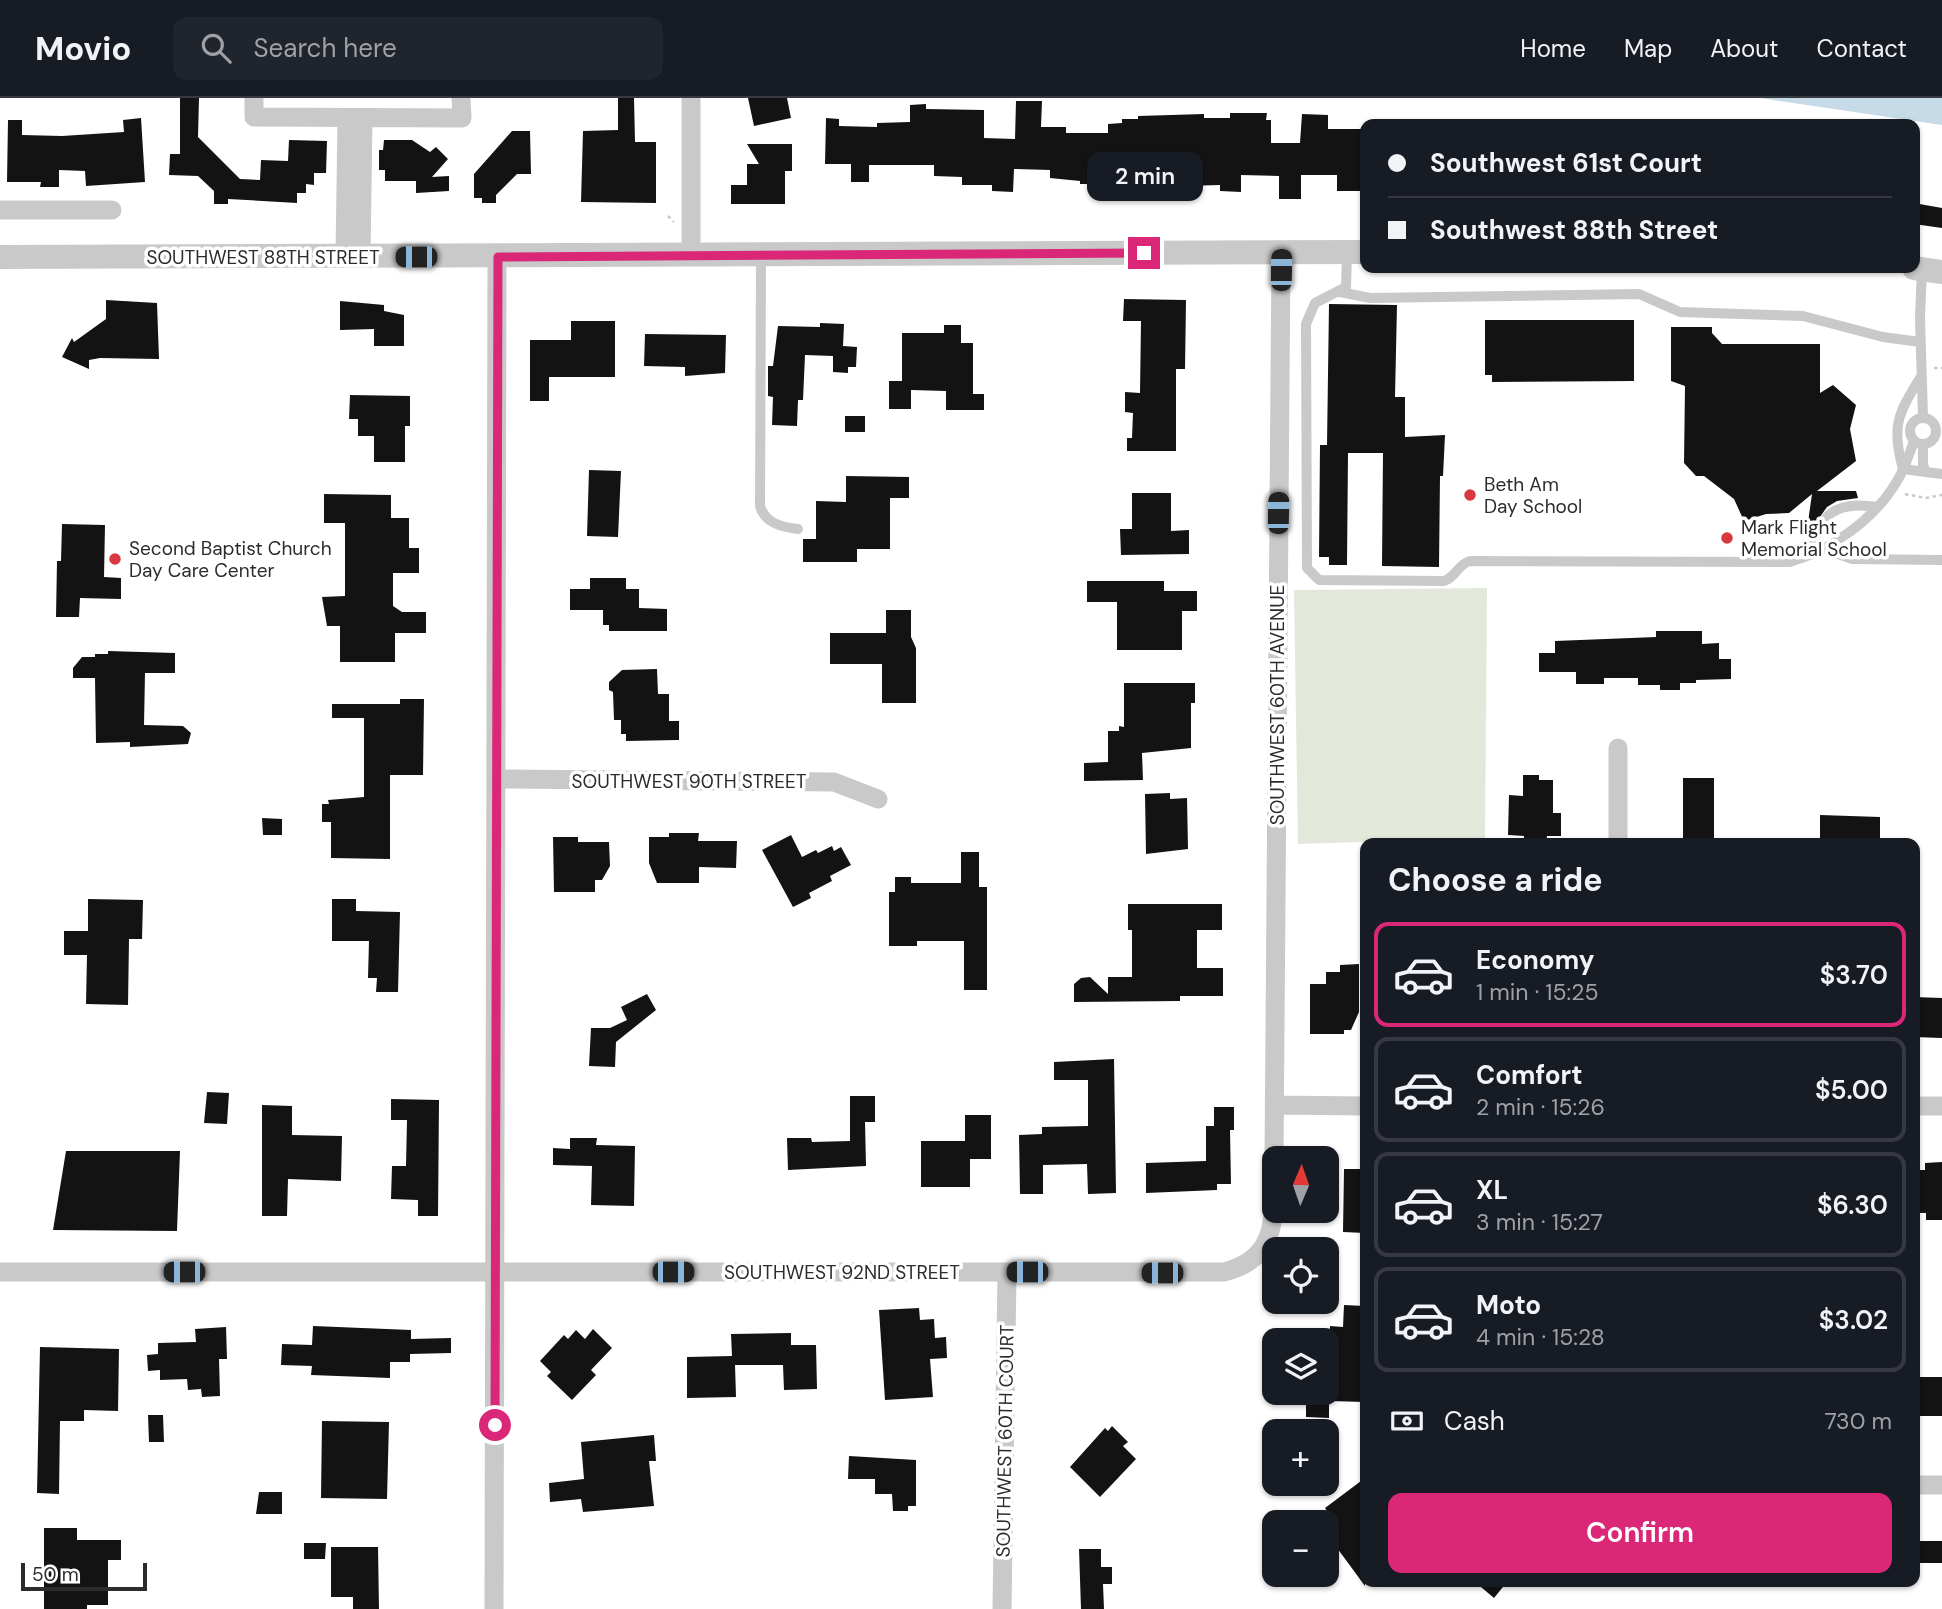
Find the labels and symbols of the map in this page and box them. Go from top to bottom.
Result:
callout: 2 min [1086,152,1202,200]
route end [1128,237,1160,269]
street label: SOUTHWEST 88TH STREET [146,245,380,270]
car [396,247,438,268]
car [1271,249,1292,291]
place label: Beth Am Day School [1484,472,1582,519]
marker: Beth Am Day School [1462,487,1478,503]
car [1268,492,1289,534]
place label: Mark Flight Memorial School [1741,515,1887,562]
marker: Mark Flight Memorial School [1719,530,1735,546]
place label: Second Baptist Church Day Care Center [129,536,332,583]
marker: Second Baptist Church Day Care Center [107,551,123,567]
street label: SOUTHWEST 60TH AVENUE [1265,585,1290,825]
street label: SOUTHWEST 90TH STREET [572,769,807,794]
north arrow [1262,1146,1339,1223]
street label: SOUTHWEST 92ND STREET [724,1260,960,1285]
car [164,1262,206,1283]
car [653,1262,695,1283]
car [1007,1262,1049,1283]
car [1142,1263,1184,1284]
street label: SOUTHWEST 60TH COURT [990,1324,1020,1558]
route start [479,1409,511,1441]
scale bar [21,1560,147,1592]

